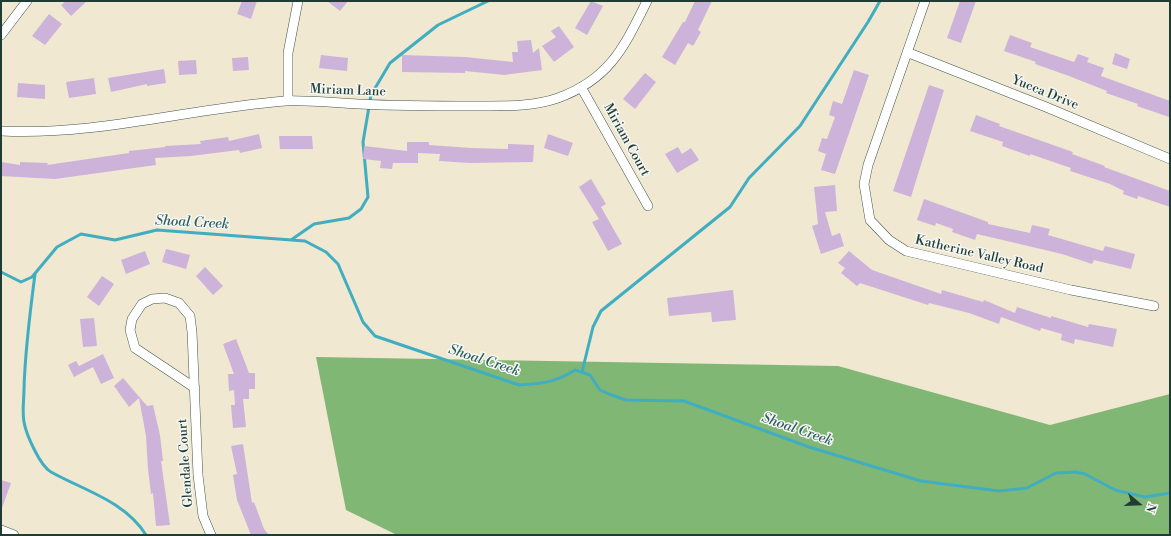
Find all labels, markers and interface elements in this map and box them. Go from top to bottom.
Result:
street label: Yucca Drive [1009,73,1081,113]
street label: Miriam Lane [310,82,386,100]
street label: Miriam Court [600,101,652,179]
water label: Shoal Creek [155,213,229,233]
street label: Katherine Valley Road [913,233,1045,277]
water label: Shoal Creek [446,342,522,380]
water label: Shoal Creek [759,410,835,450]
street label: Glendale Court [175,418,197,508]
north arrow [1119,484,1159,524]
text: N [1142,502,1158,514]

